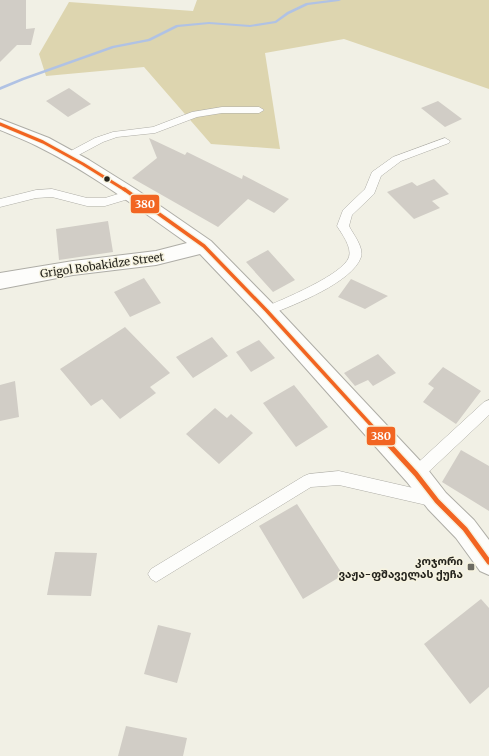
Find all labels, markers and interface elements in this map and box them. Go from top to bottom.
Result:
unlabelled marker [102,174,112,184]
line badge: 380 [130,194,160,214]
text: 380 [135,197,155,211]
street label: Grigol Robakidze Street [39,249,165,281]
line badge: 380 [366,426,396,446]
text: 380 [371,429,391,443]
place label: კოჯორი ვაჟა-ფშაველას ქუჩა [338,554,463,581]
marker: კოჯორი ვაჟა-ფშაველას ქუჩა [466,562,476,572]

